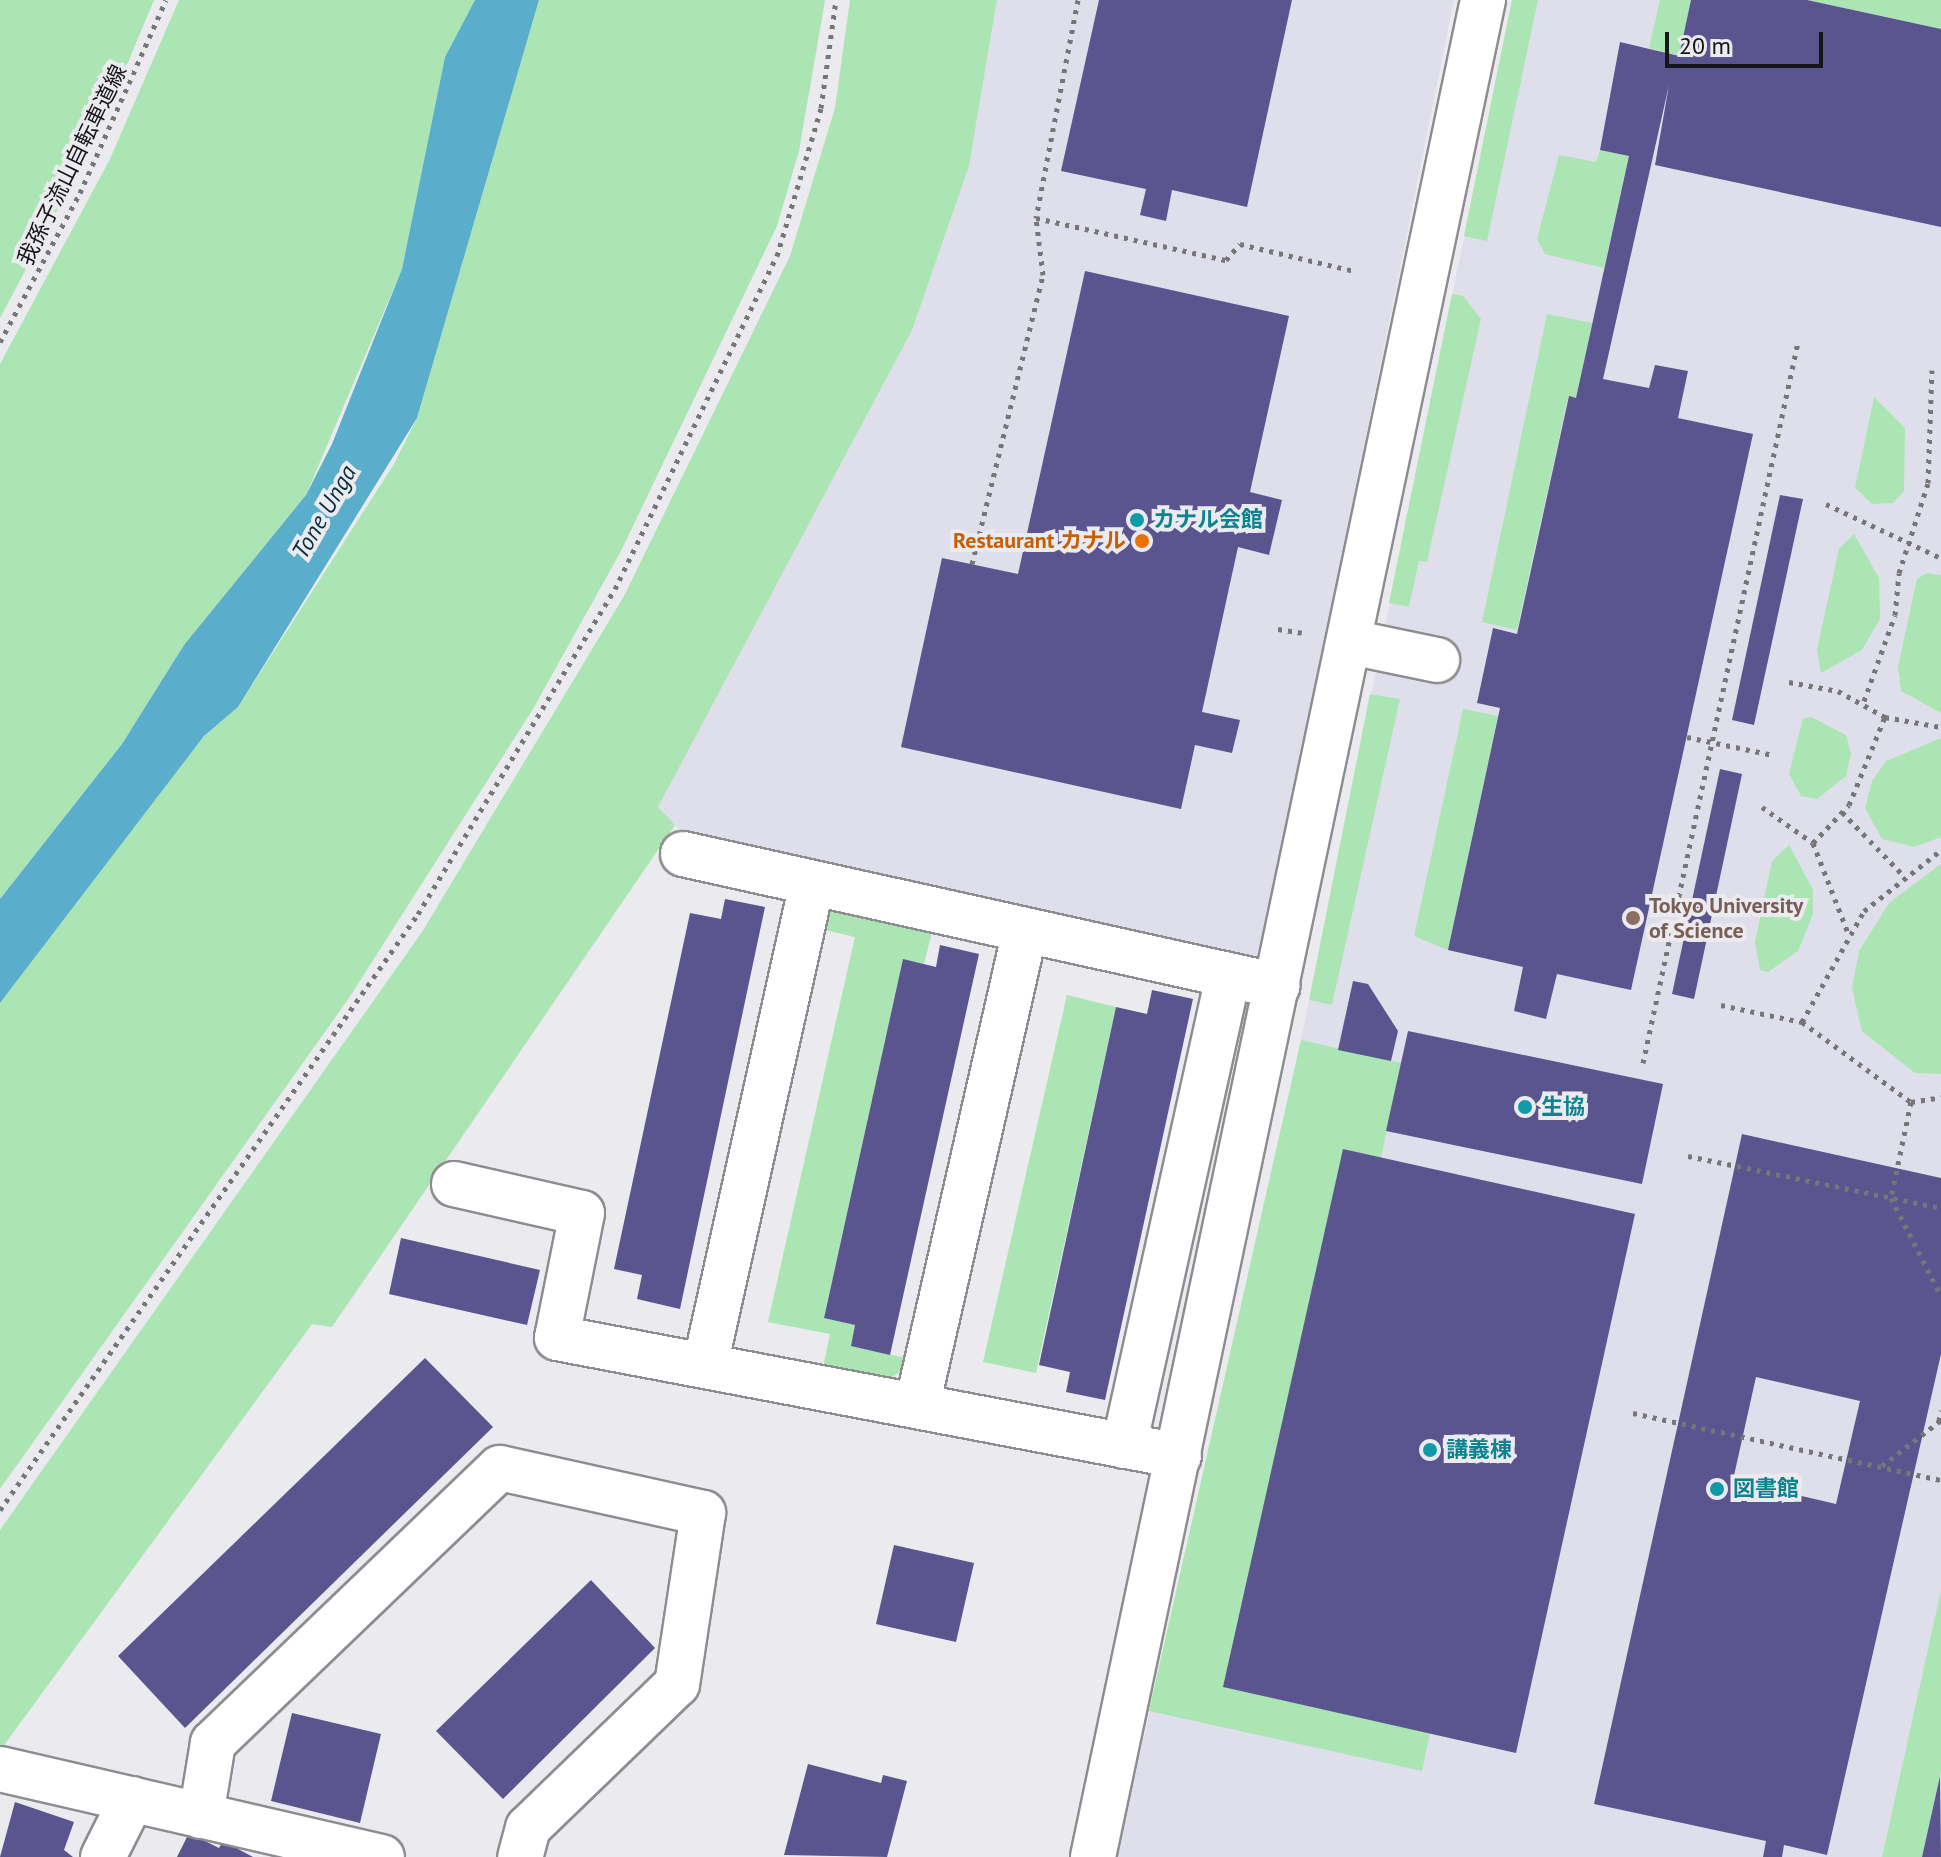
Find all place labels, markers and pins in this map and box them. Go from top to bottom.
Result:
place label: カナル会館 [1153,507,1263,533]
marker: カナル会館 [1128,511,1146,529]
place label: Restaurant カナル [953,528,1126,554]
marker: Restaurant カナル [1133,532,1151,550]
place label: Tokyo University of Science [1649,892,1803,944]
marker: Tokyo University of Science [1624,909,1642,927]
place label: 生協 [1541,1094,1585,1120]
marker: 生協 [1516,1098,1534,1116]
place label: 講義棟 [1446,1437,1512,1463]
marker: 講義棟 [1421,1441,1439,1459]
place label: 図書館 [1733,1476,1799,1502]
marker: 図書館 [1708,1480,1726,1498]

